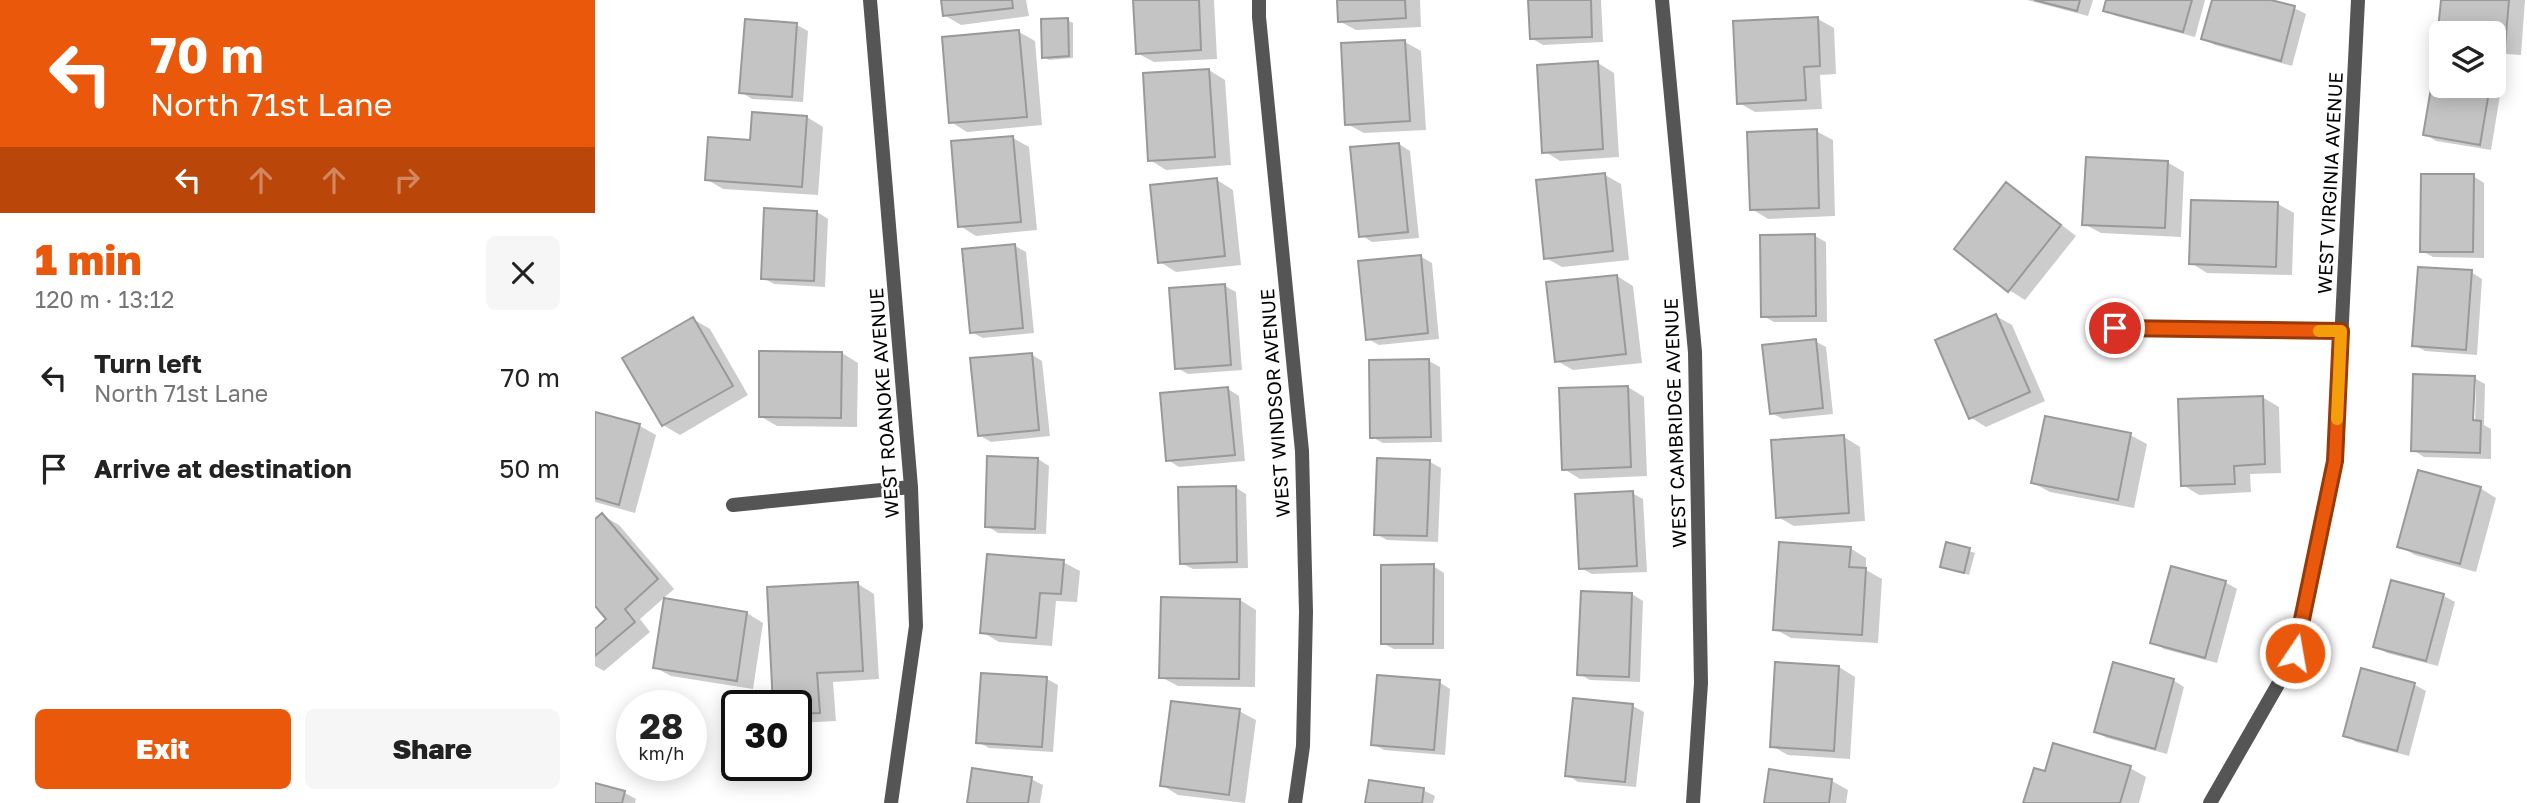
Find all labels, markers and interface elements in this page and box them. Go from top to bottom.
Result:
map controls [2429,21,2506,98]
button: layers [2429,21,2506,98]
text: 70 m [150,25,264,84]
icon: left [35,28,126,119]
street label: WEST VIRGINIA AVENUE [2312,71,2347,295]
text: North 71st Lane [150,85,392,123]
icon: left [169,161,207,199]
icon: ahead [242,161,280,199]
icon: ahead [315,161,353,199]
icon: right [388,161,426,199]
text: 1 min [35,234,142,284]
button: close [486,236,560,310]
text: 120 m · 13:12 [35,285,174,313]
street label: WEST ROANOKE AVENUE [864,287,903,519]
street label: WEST WINDSOR AVENUE [1255,288,1294,518]
street label: WEST CAMBRIDGE AVENUE [1659,298,1690,548]
pin [2085,298,2145,358]
icon: arrive [2096,309,2134,347]
text: Turn left [94,348,202,379]
icon: left [35,359,73,397]
text: 70 m [501,362,560,393]
text: North 71st Lane [94,379,268,407]
icon: arrive [35,450,73,488]
text: Arrive at destination [94,453,352,484]
text: 50 m [499,453,560,484]
position arrow [2258,616,2332,690]
speed limit sign: 30 [721,690,812,781]
text: 28 [640,705,683,747]
button: Exit [35,709,291,789]
button: Share [305,709,560,789]
text: km/h [639,742,684,764]

